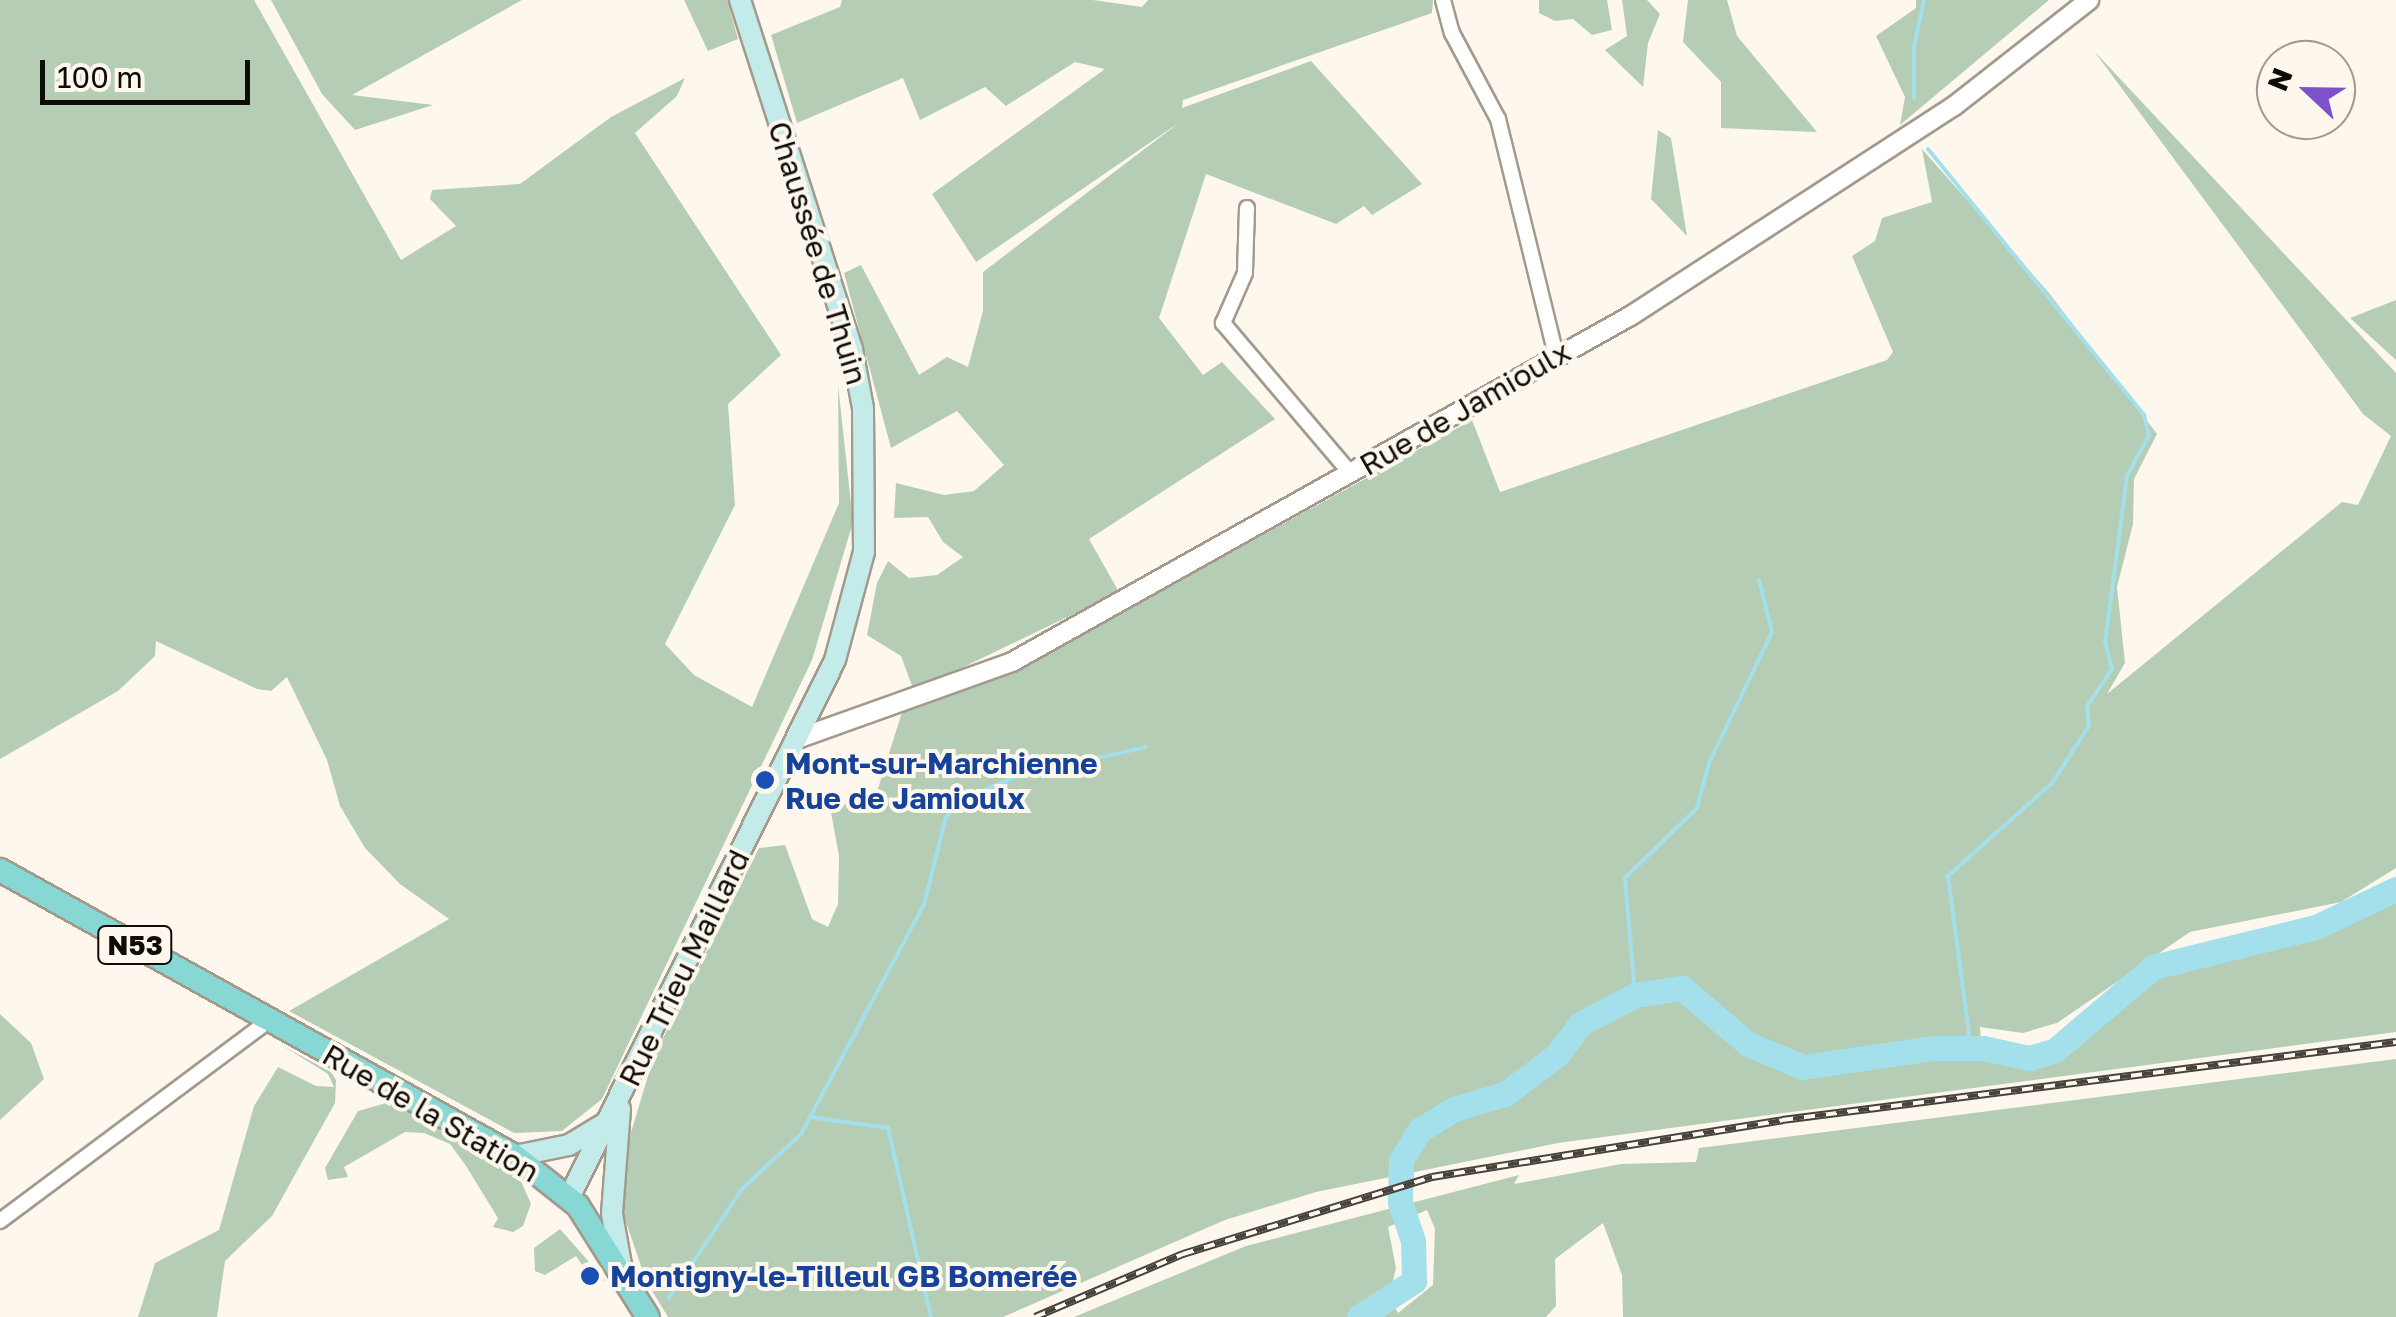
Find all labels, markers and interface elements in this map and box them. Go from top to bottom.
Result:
scale bar [45,40,255,102]
north arrow [2256,40,2356,140]
text: 100 m [57,59,143,95]
text: N [2260,63,2299,95]
street label: Chaussée de Thuin [761,117,875,389]
street label: Rue de Jamioulx [1353,333,1577,483]
place label: Mont-sur-Marchienne Rue de Jamioulx [785,745,1098,816]
marker: Mont-sur-Marchienne Rue de Jamioulx [754,769,776,791]
street label: Rue Trieu Maillard [611,844,757,1092]
road number: N53 [95,922,175,968]
street label: Rue de la Station [316,1036,546,1190]
place label: Montigny-le-Tilleul GB Bomerée [610,1258,1078,1294]
marker: Montigny-le-Tilleul GB Bomerée [579,1265,601,1287]

